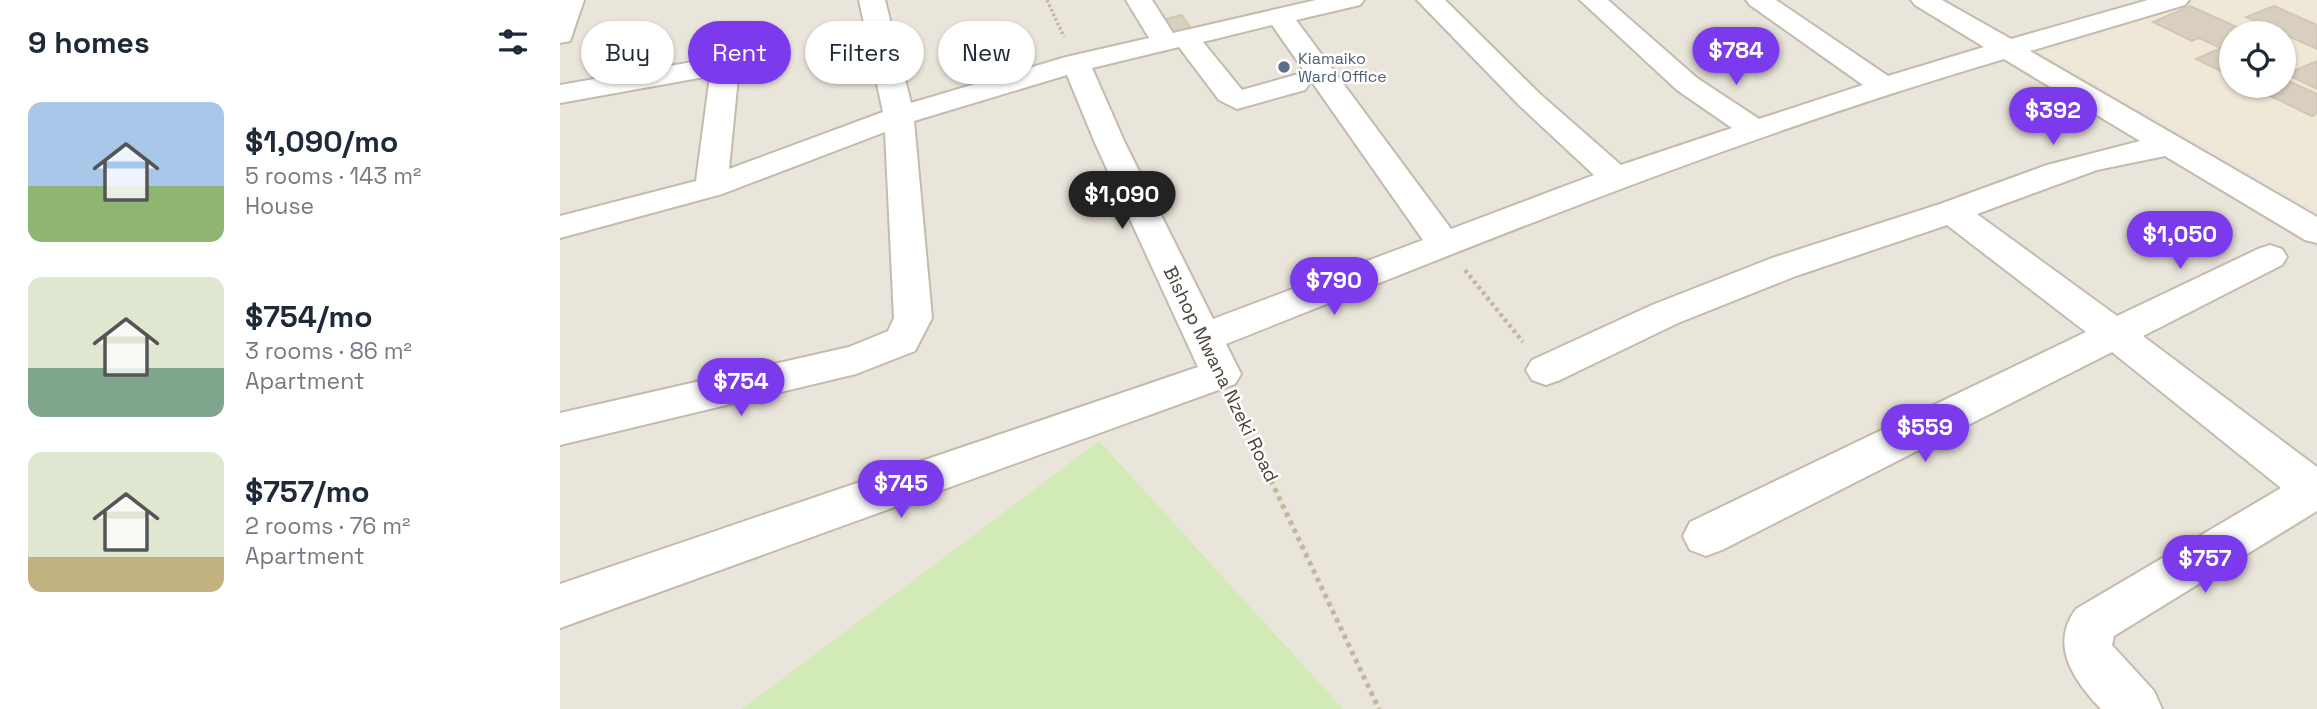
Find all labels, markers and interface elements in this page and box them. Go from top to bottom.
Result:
chip: Buy [581,21,674,84]
chip: Rent [688,21,791,84]
chip: Filters [805,21,924,84]
chip: New [938,21,1035,84]
map controls [2219,21,2296,98]
button: locate [2219,21,2296,98]
text: 9 homes [28,23,150,62]
icon: filters [494,23,532,61]
pin: $784 [1695,28,1777,87]
text: $784 [1708,35,1764,65]
place label: Kiamaiko Ward Office [1298,48,1387,87]
marker: Kiamaiko Ward Office [1276,59,1292,75]
pin: $392 [2012,88,2094,147]
text: $392 [2025,95,2081,125]
text: $1,090/mo [245,122,398,161]
icon: home [84,130,168,214]
text: 5 rooms · 143 m² [245,161,421,191]
pin: $1,090 [1065,172,1179,231]
text: $1,090 [1085,179,1159,209]
text: House [245,191,314,221]
pin: $1,050 [2123,212,2237,271]
text: $1,050 [2143,219,2217,249]
pin: $790 [1293,258,1375,317]
street label: Bishop Mwana Nzeki Road [1158,262,1284,486]
text: $790 [1306,265,1362,295]
text: $754/mo [245,297,373,336]
icon: home [84,305,168,389]
text: 3 rooms · 86 m² [245,336,412,366]
pin: $754 [700,358,782,418]
text: Apartment [245,366,365,396]
text: $754 [713,366,769,396]
pin: $559 [1884,405,1966,464]
text: $559 [1897,412,1953,442]
pin: $745 [860,461,942,520]
text: $745 [874,468,928,498]
text: $757/mo [245,472,370,511]
icon: home [84,480,168,564]
text: 2 rooms · 76 m² [245,511,410,541]
pin: $757 [2164,536,2246,595]
text: Apartment [245,541,365,571]
text: $757 [2179,543,2231,573]

